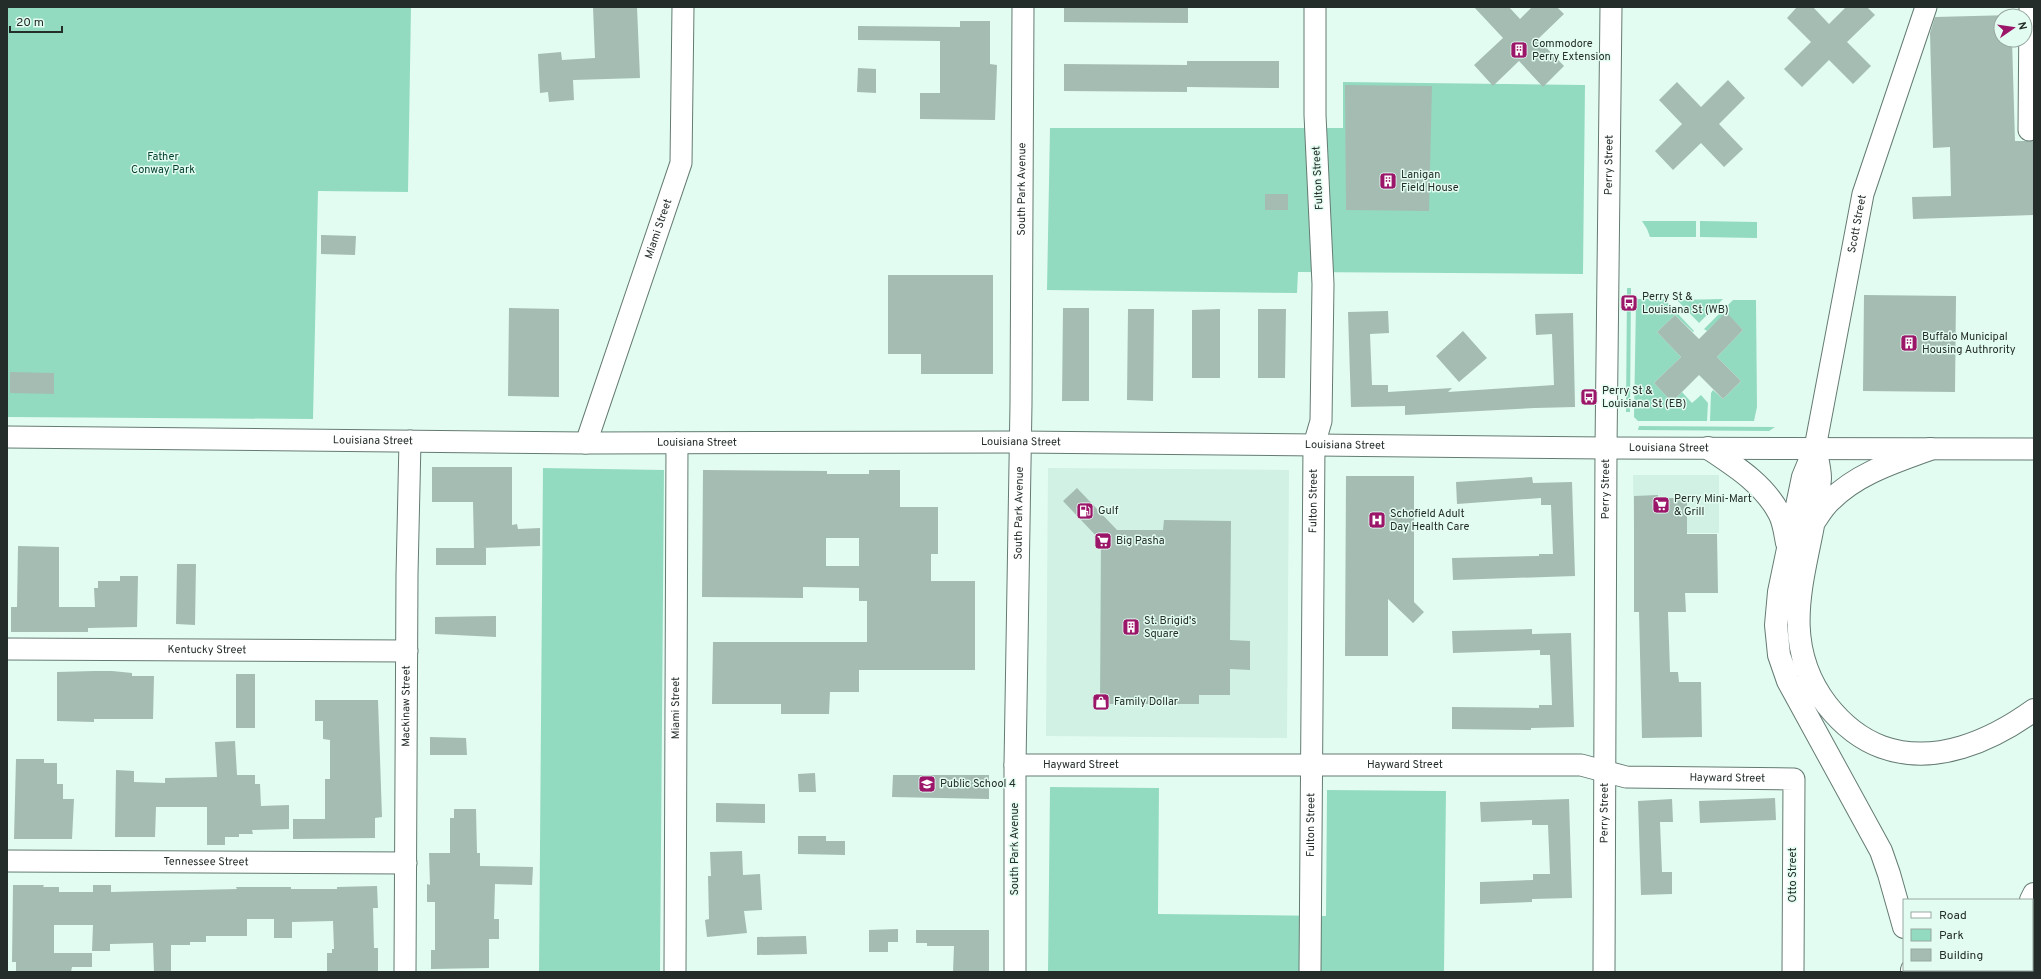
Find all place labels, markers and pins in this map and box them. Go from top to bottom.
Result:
place label: Commodore Perry Extension [1532,37,1611,64]
building icon: Commodore Perry Extension [1509,40,1529,60]
place label: Lanigan Field House [1401,168,1459,195]
building icon: Lanigan Field House [1378,171,1398,191]
place label: Perry St & Louisiana St (WB) [1642,290,1729,317]
bus stop icon: Perry St & Louisiana St (WB) [1619,293,1639,313]
place label: Buffalo Municipal Housing Authrority [1922,330,2016,357]
building icon: Buffalo Municipal Housing Authrority [1899,333,1919,353]
place label: Perry St & Louisiana St (EB) [1602,384,1686,411]
bus stop icon: Perry St & Louisiana St (EB) [1579,387,1599,407]
place label: Perry Mini-Mart & Grill [1674,492,1752,519]
supermarket icon: Perry Mini-Mart & Grill [1651,495,1671,515]
fuel station icon: Gulf [1075,501,1095,521]
place label: Gulf [1098,504,1119,518]
place label: Schofield Adult Day Health Care [1390,507,1469,534]
hospital icon: Schofield Adult Day Health Care [1367,510,1387,530]
supermarket icon: Big Pasha [1093,531,1113,551]
place label: Big Pasha [1116,534,1165,548]
place label: St. Brigid's Square [1144,614,1196,641]
building icon: St. Brigid's Square [1121,617,1141,637]
shop icon: Family Dollar [1091,692,1111,712]
place label: Family Dollar [1114,695,1179,709]
school or university icon: Public School 4 [917,774,937,794]
place label: Public School 4 [940,777,1016,791]

